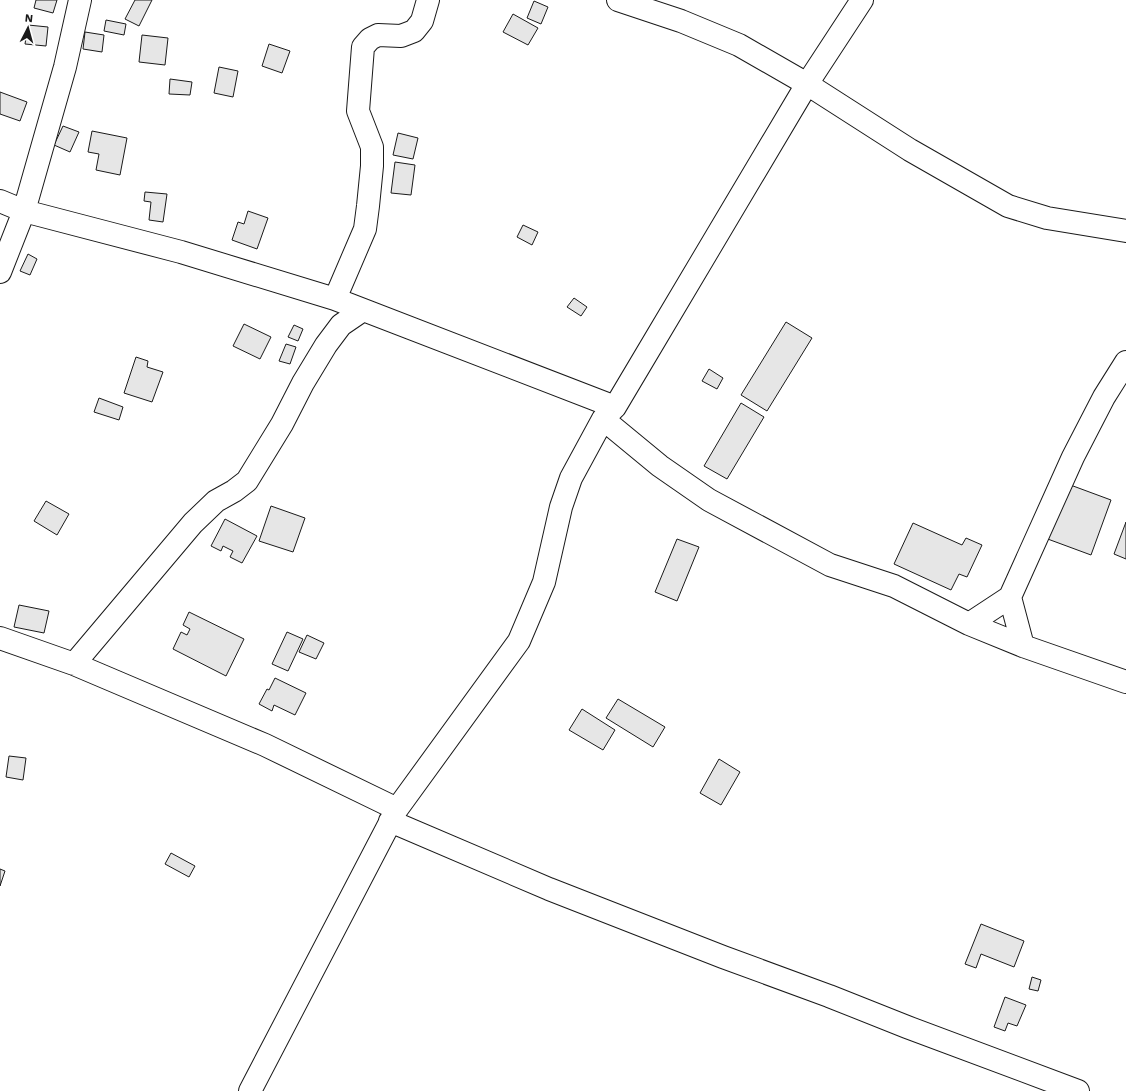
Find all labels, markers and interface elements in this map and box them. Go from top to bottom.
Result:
north arrow [8,8,48,48]
text: N [24,12,34,25]

